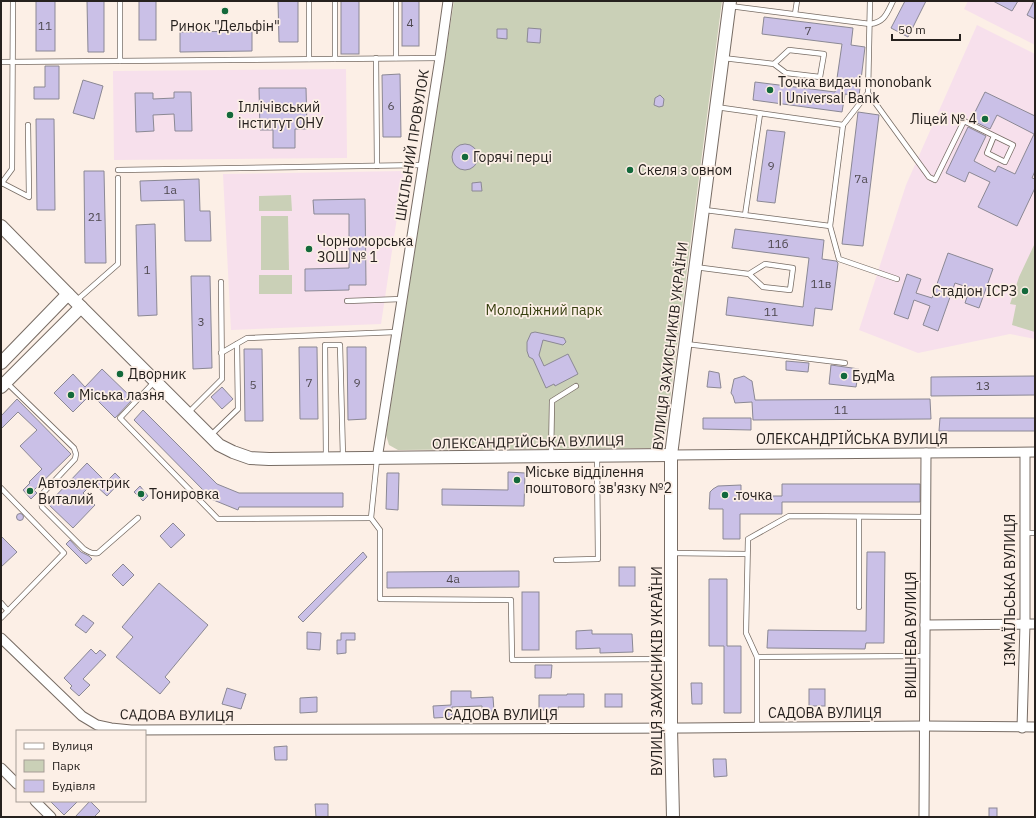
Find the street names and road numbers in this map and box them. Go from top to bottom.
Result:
street label: ШКІЛЬНИЙ ПРОВУЛОК [390,68,433,222]
street label: ВУЛИЦЯ ЗАХИСНИКІВ УКРАЇНИ [648,241,692,451]
street label: ОЛЕКСАНДРІЙСЬКА ВУЛИЦЯ [756,429,948,448]
street label: ОЛЕКСАНДРІЙСЬКА ВУЛИЦЯ [432,430,624,453]
street label: ІЗМАЇЛЬСЬКА ВУЛИЦЯ [1001,514,1019,666]
street label: ВУЛИЦЯ ЗАХИСНИКІВ УКРАЇНИ [648,566,666,776]
street label: ВИШНЕВА ВУЛИЦЯ [902,572,920,698]
street label: САДОВА ВУЛИЦЯ [768,704,882,722]
street label: САДОВА ВУЛИЦЯ [120,705,234,725]
street label: САДОВА ВУЛИЦЯ [444,706,558,724]

